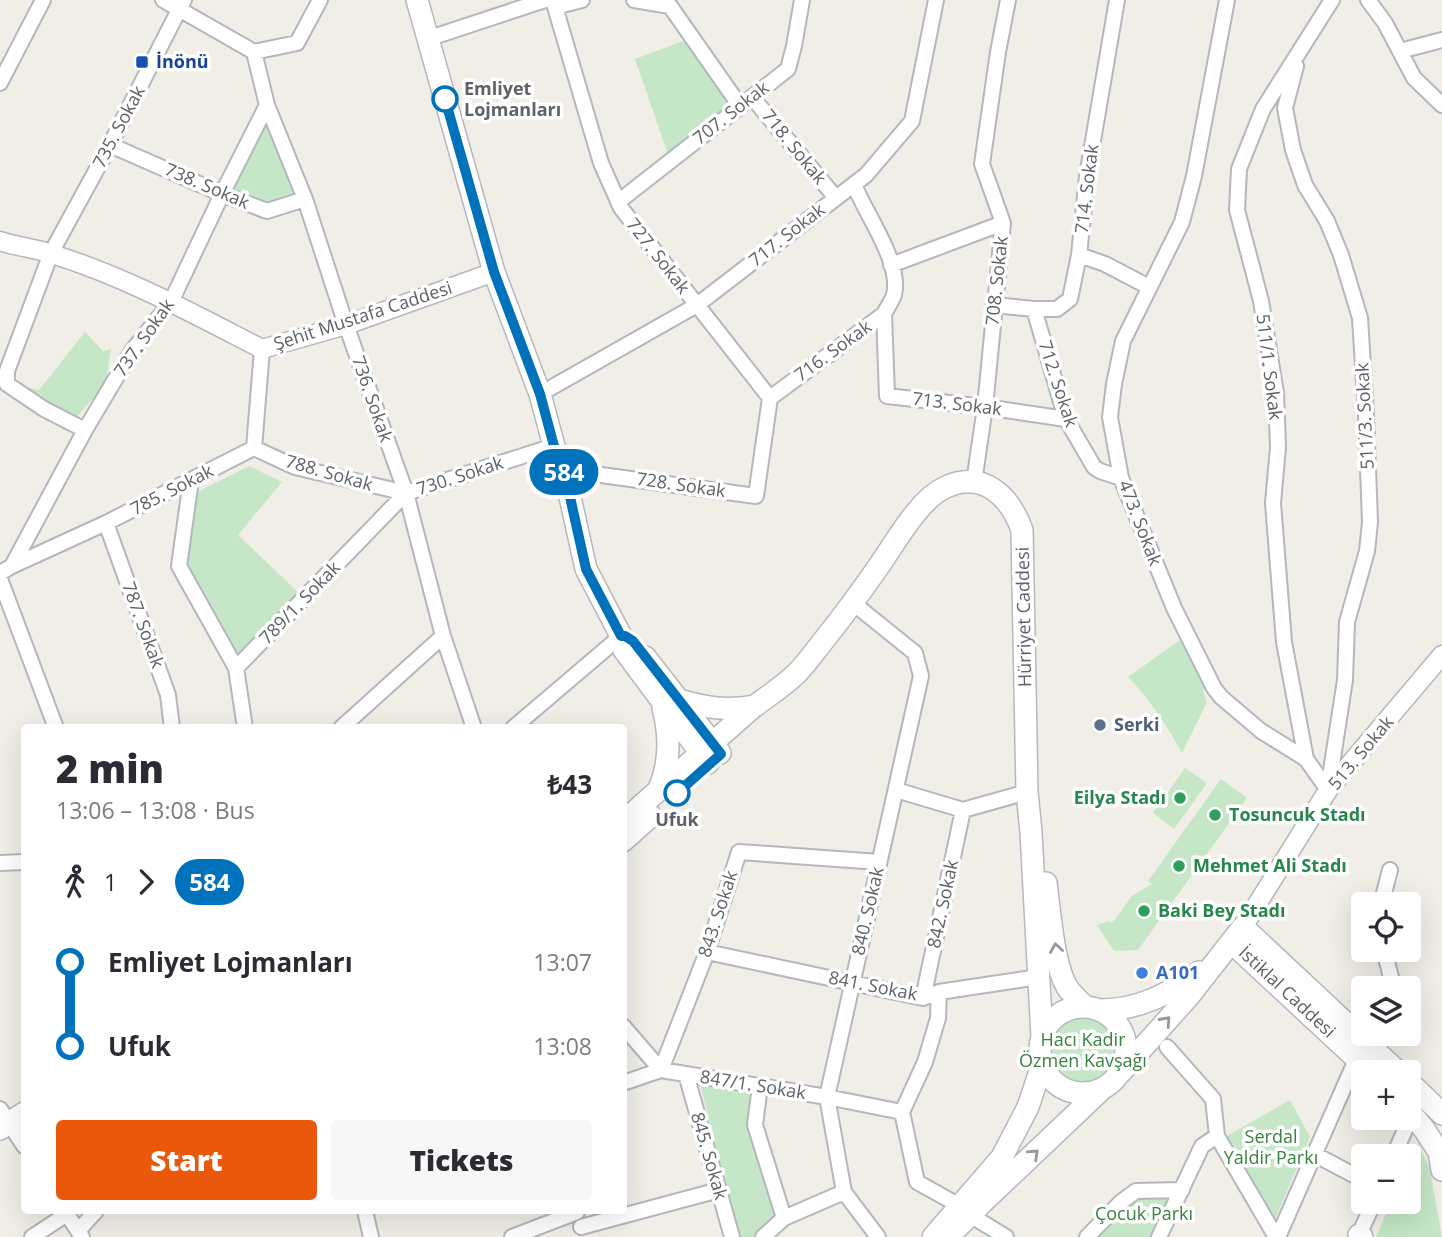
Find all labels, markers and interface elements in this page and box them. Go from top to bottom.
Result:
place label: İnönü [156,49,209,73]
marker: İnönü [134,54,150,70]
street label: 707. Sokak [688,75,774,149]
place label: Emliyet Lojmanları [464,76,561,121]
street label: 735. Sokak [86,81,150,172]
marker: Emliyet Lojmanları [432,86,458,112]
street label: 718. Sokak [757,104,833,189]
street label: 714. Sokak [1069,142,1103,235]
street label: 738. Sokak [161,156,254,214]
street label: 717. Sokak [744,197,830,271]
street label: 727. Sokak [622,213,696,299]
street label: 708. Sokak [979,234,1013,327]
street label: Şehit Mustafa Caddesi [270,275,455,355]
street label: 737. Sokak [108,293,179,381]
street label: 511/1. Sokak [1252,312,1288,422]
street label: 716. Sokak [789,314,876,386]
street label: 712. Sokak [1034,337,1084,431]
street label: 736. Sokak [347,352,399,446]
street label: 511/3. Sokak [1349,362,1379,470]
street label: 713. Sokak [911,386,1004,420]
street label: 788. Sokak [283,448,376,496]
line badge: 584 [524,449,604,495]
street label: 730. Sokak [413,450,507,500]
text: 584 [543,455,585,488]
street label: 785. Sokak [126,458,218,520]
street label: 728. Sokak [635,466,728,502]
street label: 473. Sokak [1114,476,1168,569]
street label: Hürriyet Caddesi [1010,547,1036,687]
street label: 789/1. Sokak [254,555,345,649]
street label: 787. Sokak [117,578,171,672]
street label: 513. Sokak [1322,710,1399,795]
place label: Serki [1114,712,1159,736]
marker: Serki [1092,717,1108,733]
text: 2 min [56,742,164,794]
text: ₺43 [547,766,592,802]
marker: Ufuk [664,780,690,806]
place label: Eilya Stadı [1074,785,1166,809]
marker: Eilya Stadı [1172,790,1188,806]
text: 13:06 – 13:08 · Bus [56,794,255,826]
place label: Tosuncuk Stadı [1229,802,1366,826]
place label: Ufuk [655,807,700,831]
marker: Tosuncuk Stadı [1207,807,1223,823]
place label: Mehmet Ali Stadı [1193,853,1347,877]
street label: 842. Sokak [921,857,963,950]
marker: Mehmet Ali Stadı [1171,858,1187,874]
icon: walk [56,863,94,901]
icon: forward [127,863,165,901]
street label: 840. Sokak [845,864,889,957]
text: 584 [189,865,230,898]
text: 1 [104,866,117,898]
street label: 843. Sokak [692,867,743,960]
map controls [1351,892,1421,1214]
button: locate [1351,892,1421,962]
place label: Baki Bey Stadı [1158,898,1285,922]
marker: Baki Bey Stadı [1136,903,1152,919]
street label: İstiklal Caddesi [1234,940,1341,1042]
one-way arrow [1049,943,1064,954]
text: Emliyet Lojmanları [108,944,353,980]
text: 13:07 [533,946,592,978]
place label: A101 [1156,960,1199,984]
street label: 841. Sokak [827,965,920,1005]
marker: A101 [1134,965,1150,981]
button: layers [1351,976,1421,1046]
one-way arrow [1158,1016,1170,1029]
park label: Hacı Kadir Özmen Kavşağı [1019,1027,1147,1072]
text: Ufuk [108,1028,171,1064]
text: 13:08 [533,1030,592,1062]
button: + [1351,1060,1421,1130]
street label: 847/1. Sokak [699,1064,808,1104]
street label: 845. Sokak [686,1109,734,1203]
button: Start [56,1120,317,1200]
button: Tickets [331,1120,592,1200]
park label: Serdal Yaldir Parkı [1224,1124,1318,1169]
button: − [1351,1144,1421,1214]
one-way arrow [1025,1149,1038,1162]
park label: Çocuk Parkı [1095,1201,1193,1225]

